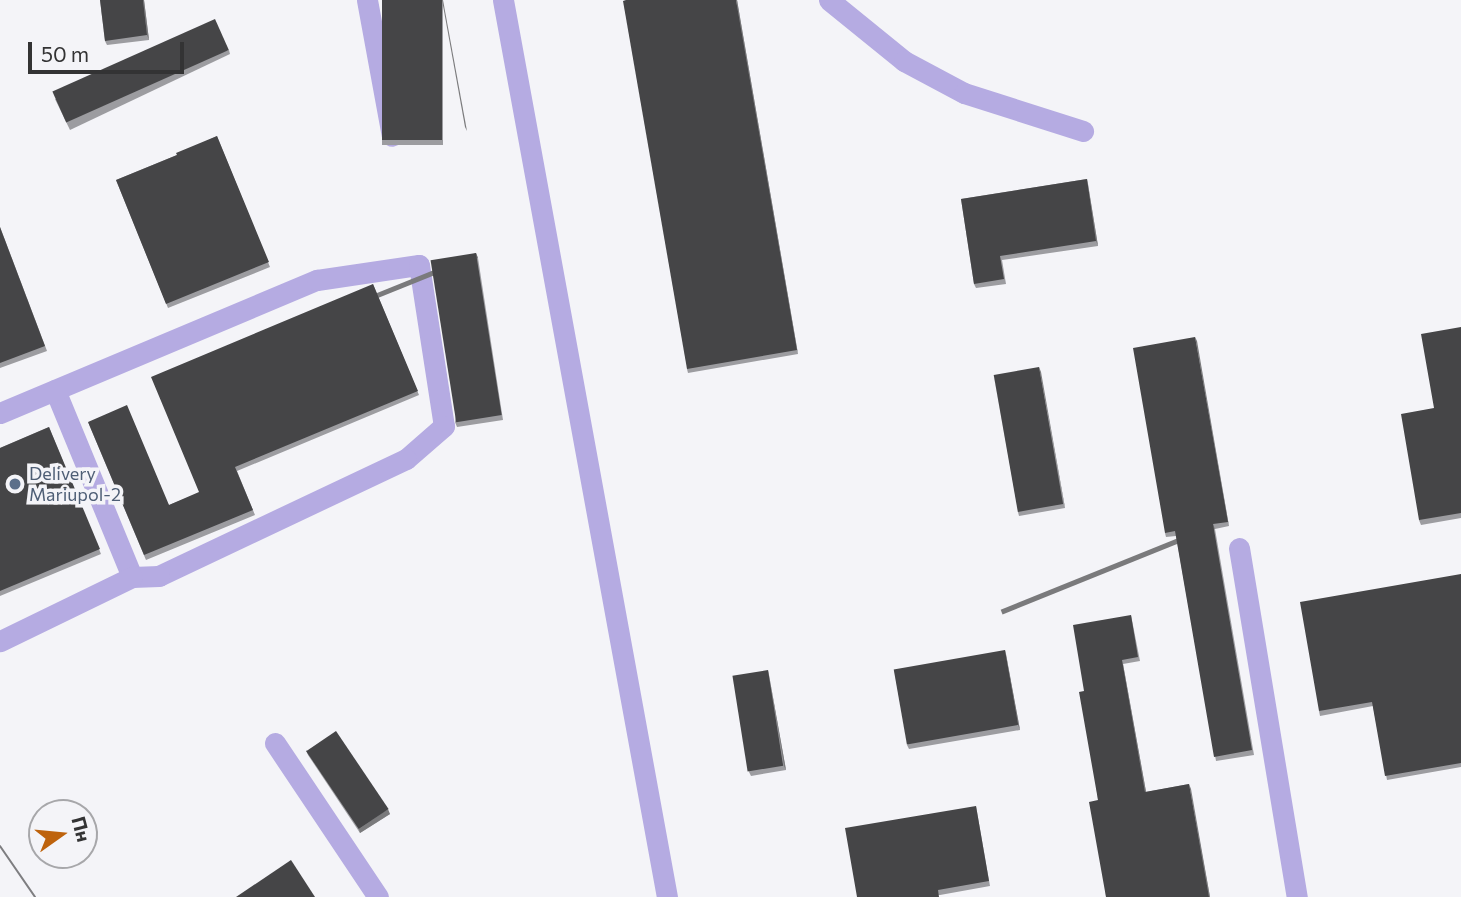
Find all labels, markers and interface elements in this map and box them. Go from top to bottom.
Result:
scale bar [32,28,187,72]
text: 50 m [41,41,89,66]
place label: Delivery Mariupol-2 [29,463,121,505]
marker: Delivery Mariupol-2 [7,476,23,492]
north arrow [28,799,98,869]
text: Пн [67,814,96,844]

